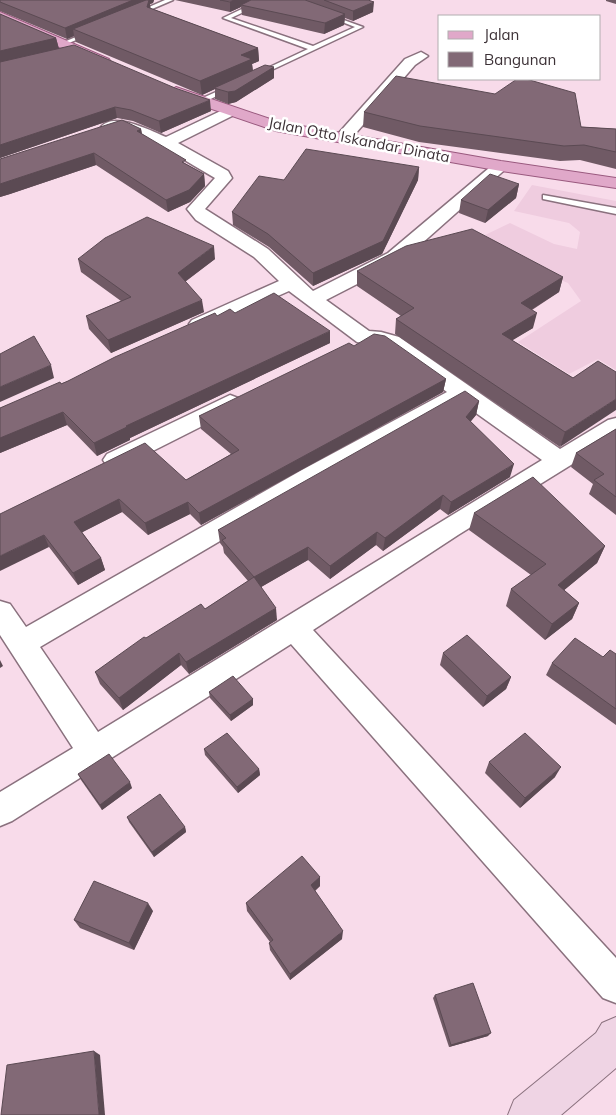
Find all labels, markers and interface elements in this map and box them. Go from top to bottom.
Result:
legend [438,15,601,80]
text: Jalan [484,25,519,44]
text: Bangunan [484,50,556,69]
street label: Jalan Otto Iskandar Dinata [267,113,451,166]

